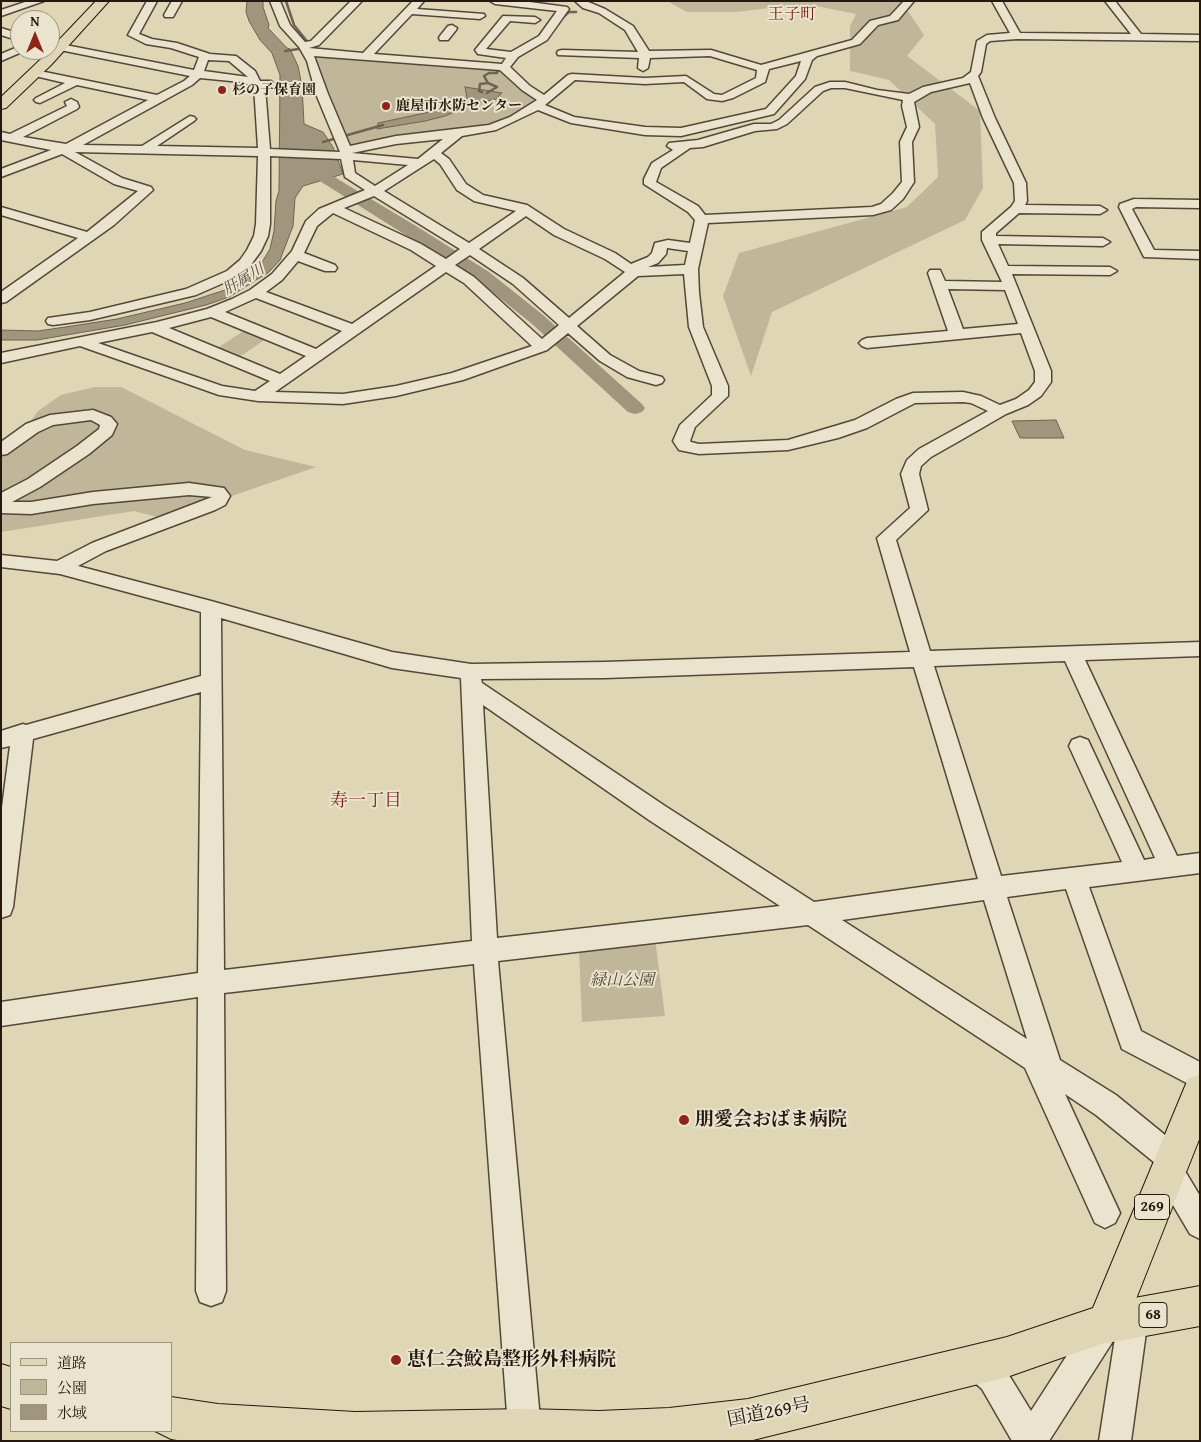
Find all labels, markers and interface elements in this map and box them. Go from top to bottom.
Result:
district label: 王子町 [768,5,816,25]
north arrow [10,10,60,60]
text: N [30,11,40,31]
place label: 杉の子保育園 [232,82,316,98]
marker: 杉の子保育園 [216,84,228,96]
place label: 鹿屋市水防センター [396,98,522,114]
marker: 鹿屋市水防センター [380,100,392,112]
water label: 肝属川 [220,261,268,299]
district label: 寿一丁目 [330,790,402,812]
park label: 緑山公園 [590,971,654,991]
place label: 朋愛会おばま病院 [695,1109,847,1131]
marker: 朋愛会おばま病院 [677,1113,691,1127]
road number: 269 [1134,1194,1170,1220]
road number: 68 [1139,1302,1167,1328]
legend [10,1342,172,1432]
place label: 恵仁会鮫島整形外科病院 [407,1349,616,1371]
text: 道路 [57,1352,87,1373]
marker: 恵仁会鮫島整形外科病院 [389,1353,403,1367]
text: 公園 [57,1377,87,1398]
street label: 国道269号 [725,1394,813,1432]
text: 水域 [57,1402,87,1423]

